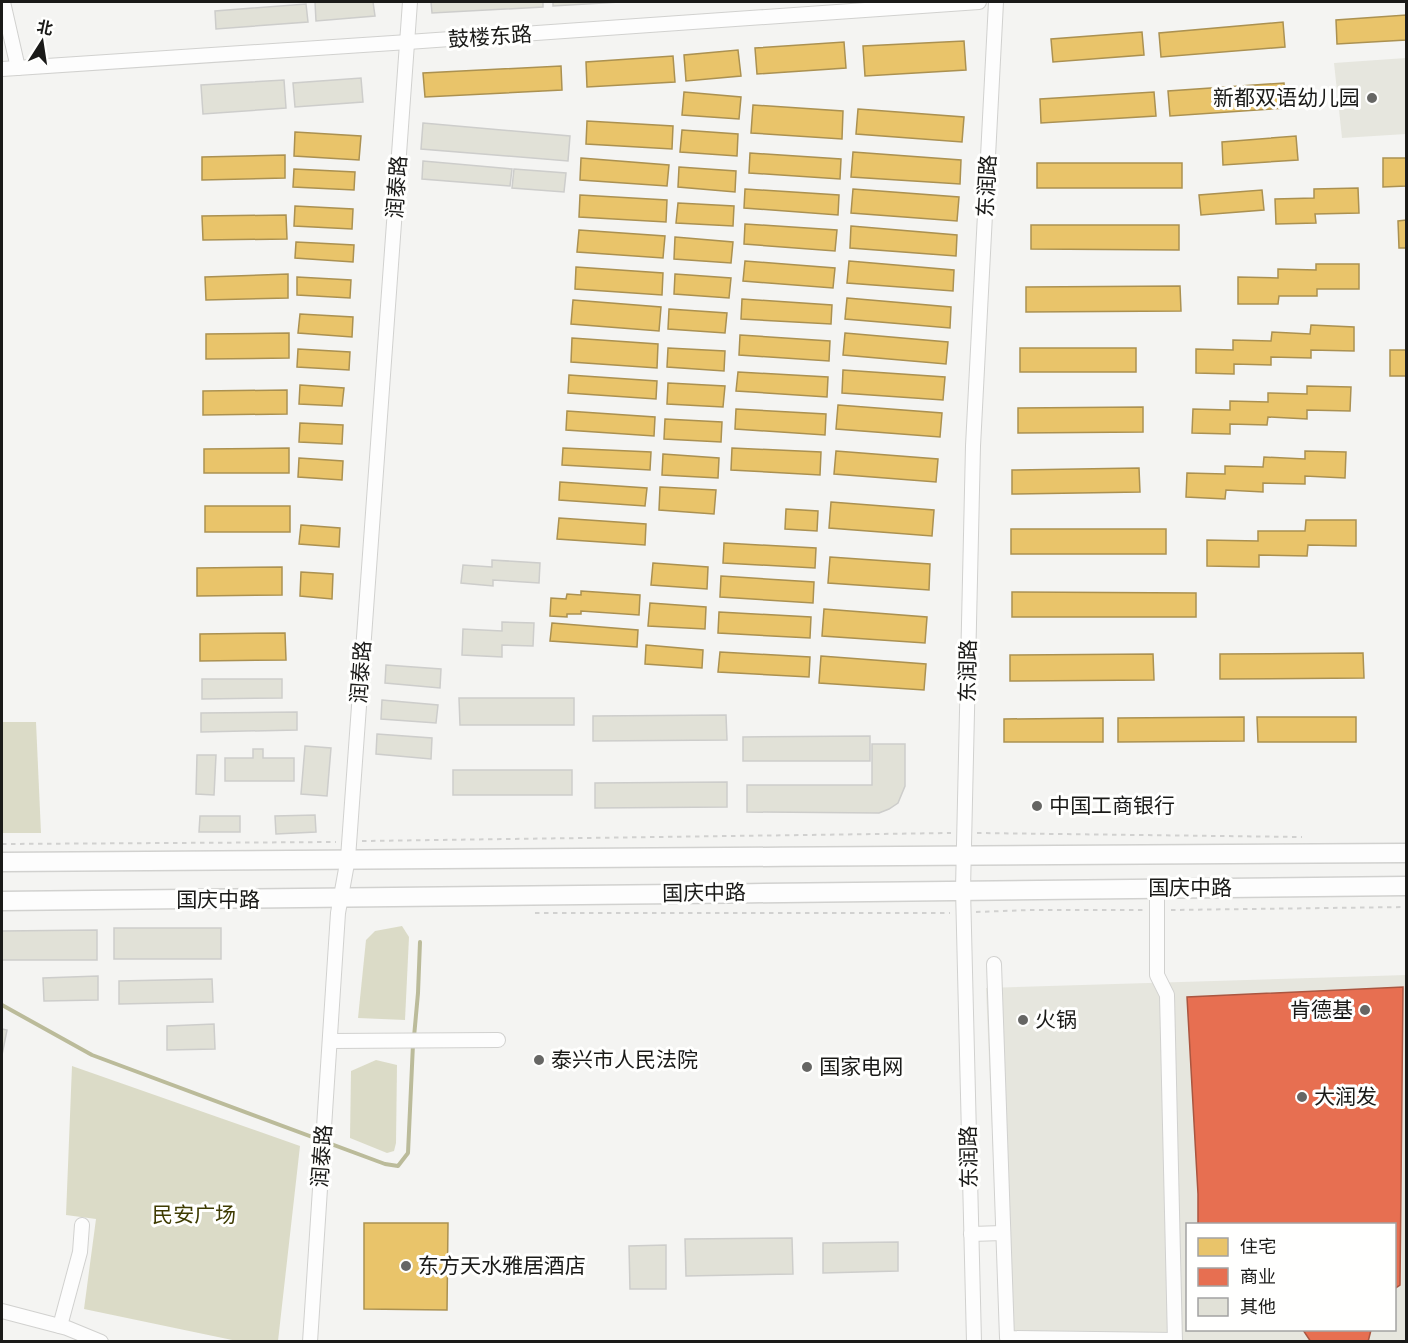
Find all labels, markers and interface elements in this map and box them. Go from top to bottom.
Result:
north arrow [12,12,72,72]
text: 北 [35,15,55,41]
street label: 鼓楼东路 [447,19,533,54]
place label: 新都双语幼儿园 [1213,83,1360,112]
marker: 新都双语幼儿园 [1365,91,1379,105]
street label: 东润路 [970,154,1003,218]
street label: 润泰路 [380,155,413,219]
street label: 东润路 [952,639,983,703]
street label: 润泰路 [344,640,377,704]
place label: 中国工商银行 [1049,791,1175,820]
marker: 中国工商银行 [1030,799,1044,813]
street label: 国庆中路 [1148,873,1232,902]
street label: 国庆中路 [662,877,746,908]
street label: 国庆中路 [176,885,260,914]
place label: 肯德基 [1290,995,1353,1024]
marker: 肯德基 [1358,1003,1372,1017]
place label: 火锅 [1035,1005,1077,1034]
marker: 火锅 [1016,1013,1030,1027]
place label: 泰兴市人民法院 [551,1045,698,1074]
place label: 国家电网 [819,1052,903,1081]
marker: 泰兴市人民法院 [532,1053,546,1067]
marker: 国家电网 [800,1060,814,1074]
place label: 大润发 [1314,1082,1377,1111]
marker: 大润发 [1295,1090,1309,1104]
street label: 润泰路 [305,1124,338,1188]
street label: 东润路 [953,1125,984,1189]
park label: 民安广场 [152,1200,236,1229]
legend [1186,1223,1396,1331]
text: 住宅 [1240,1234,1276,1259]
place label: 东方天水雅居酒店 [418,1251,586,1280]
marker: 东方天水雅居酒店 [399,1259,413,1273]
text: 商业 [1240,1264,1276,1289]
text: 其他 [1240,1294,1276,1319]

